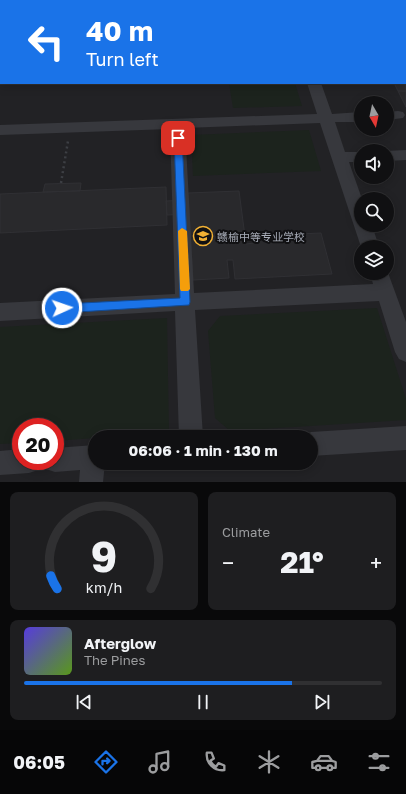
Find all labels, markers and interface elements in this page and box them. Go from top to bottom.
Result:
text: 40 m [86,14,153,47]
icon: left [20,16,72,68]
text: Turn left [86,48,159,70]
north arrow [354,96,394,136]
map controls [354,96,394,280]
pin [161,121,195,155]
icon: arrive [167,127,189,149]
button: sound [354,144,394,184]
button: search [354,192,394,232]
school or university icon: 赣榆中等专业学校 [192,225,214,247]
place label: 赣榆中等专业学校 [217,230,305,243]
button: layers [354,240,394,280]
position arrow [41,287,83,329]
speed limit sign: 20 [12,418,64,470]
text: 06:06 · 1 min · 130 m [128,441,278,459]
text: Climate [222,524,270,540]
text: 9 [91,531,117,581]
text: 21° [280,544,324,580]
text: − [222,549,234,576]
text: + [370,549,382,576]
text: km/h [86,579,122,596]
text: Afterglow [84,634,156,652]
text: The Pines [84,652,145,668]
icon: previous [73,691,95,713]
icon: pause [192,691,214,713]
icon: next [311,691,333,713]
icon: directions [92,748,120,776]
icon: music [146,748,174,776]
icon: phone [201,748,229,776]
icon: climate [255,748,283,776]
icon: car [310,748,338,776]
icon: filters [365,748,393,776]
text: 06:05 [13,751,65,773]

